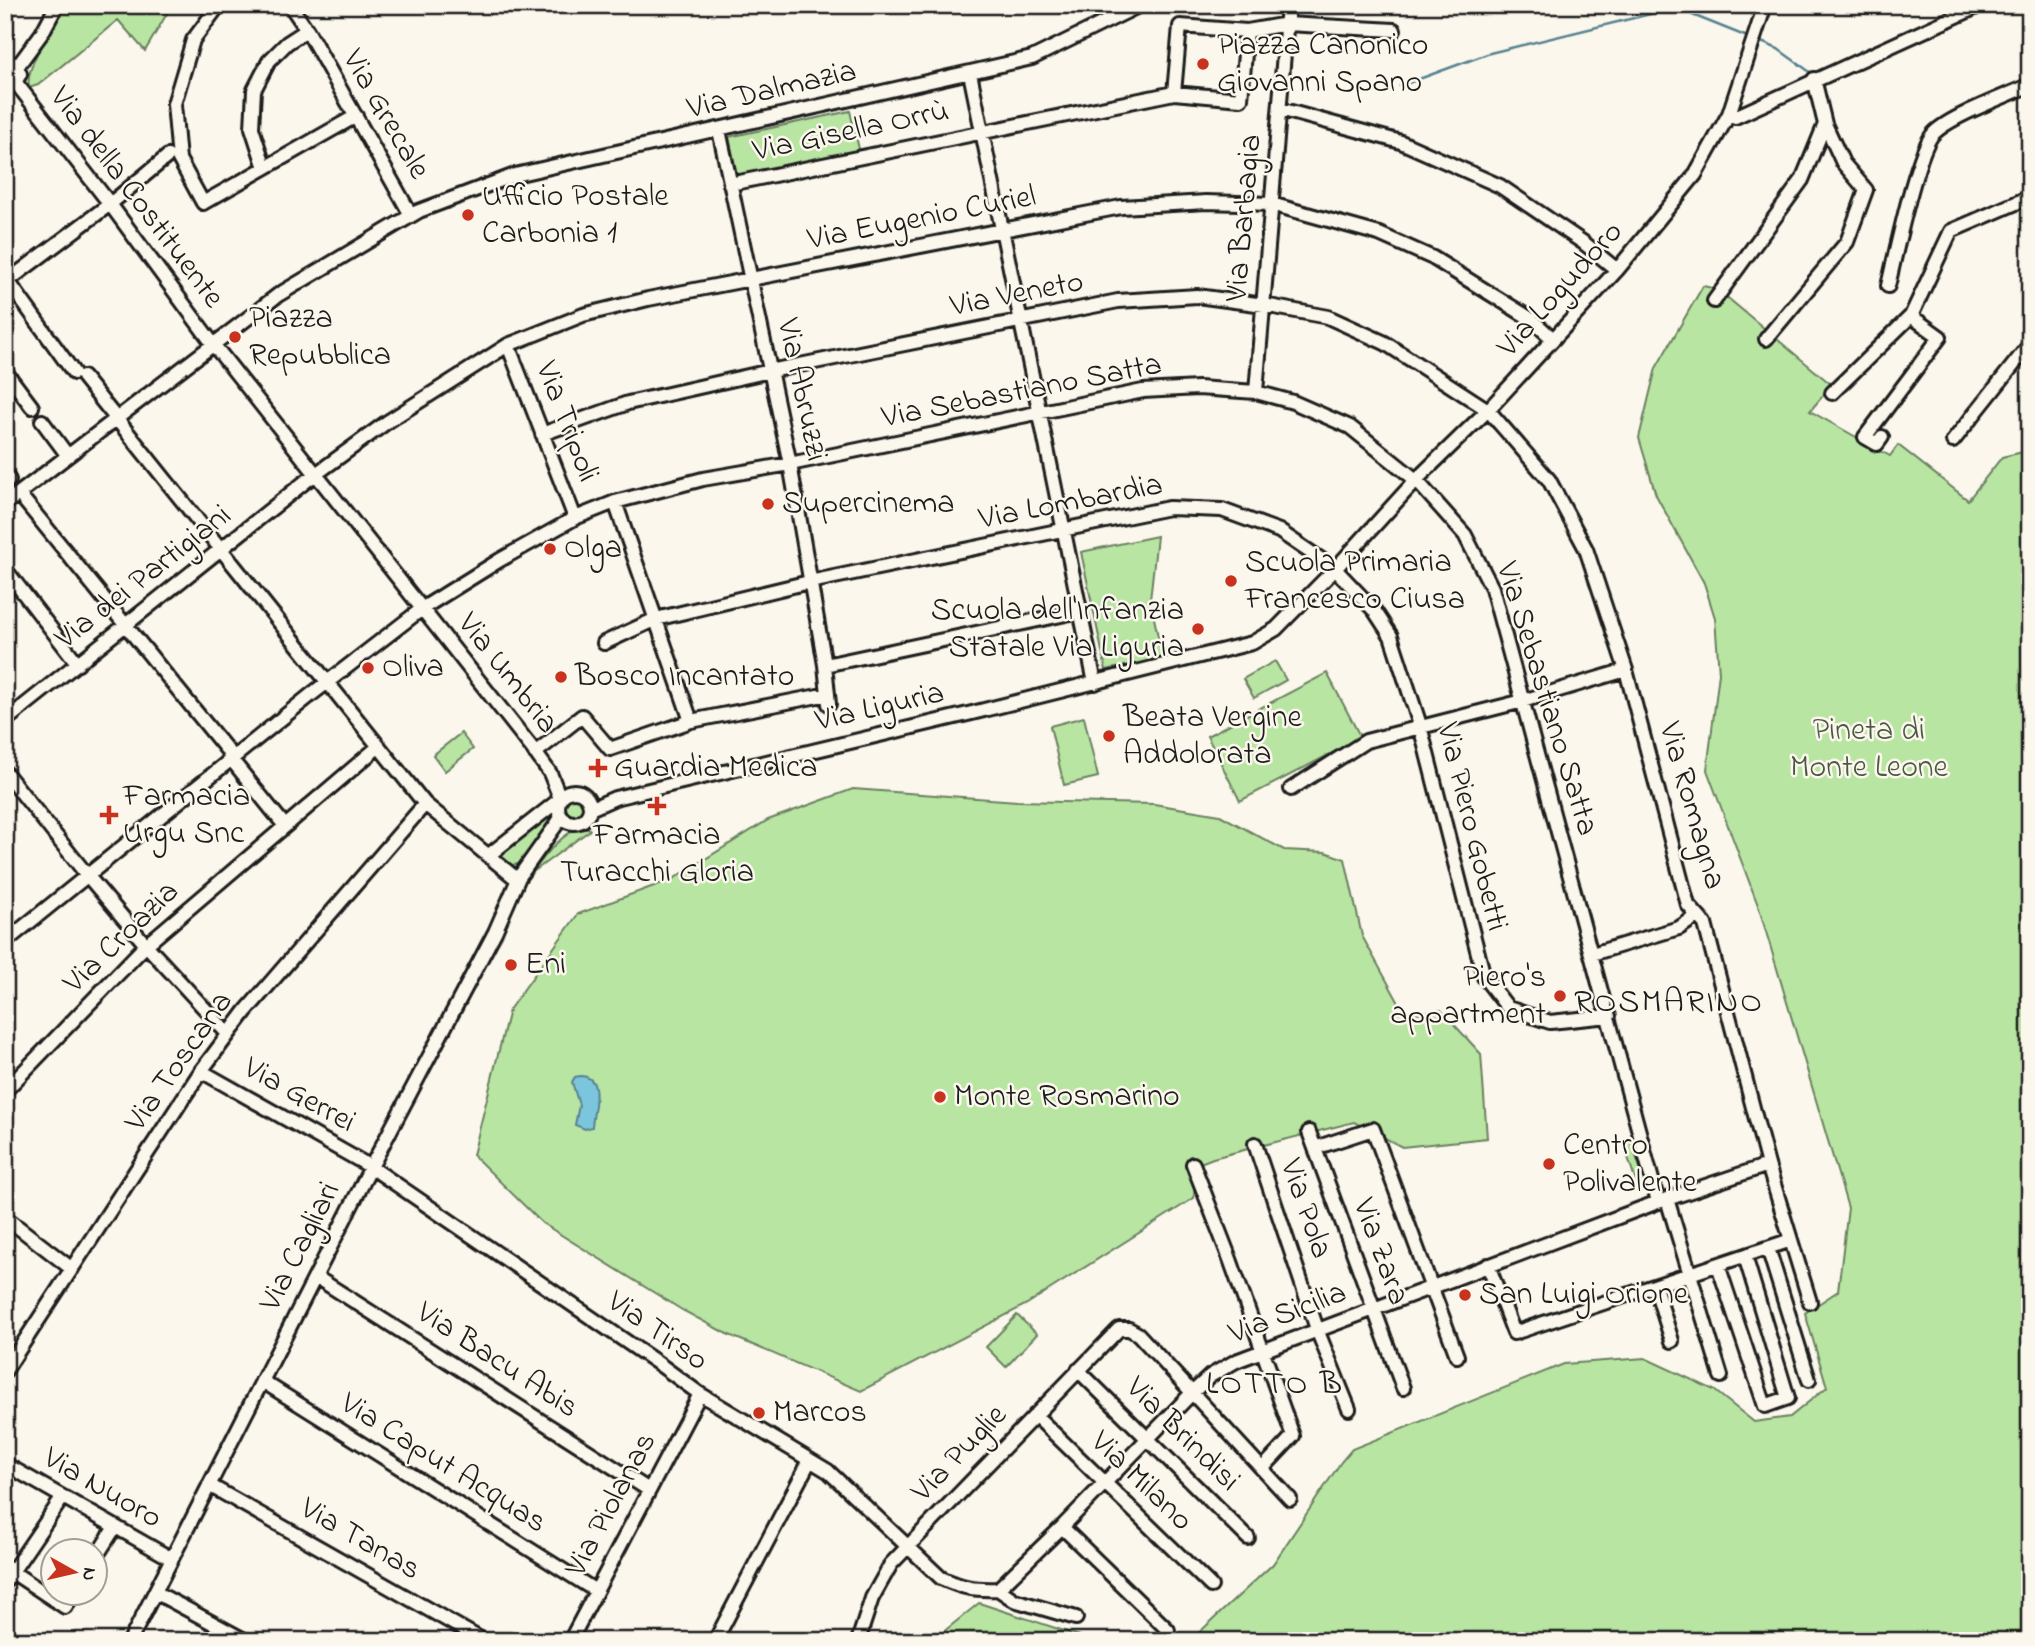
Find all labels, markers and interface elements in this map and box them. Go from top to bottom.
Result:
place label: Piazza Canonico Giovanni Spano [1217,23,1428,107]
street label: Via Grecale [328,40,441,189]
street label: Via Dalmazia [682,49,861,134]
marker: Piazza Canonico Giovanni Spano [1195,56,1211,72]
street label: Via della Costituente [36,76,236,319]
street label: Via Gisella Orrù [748,88,953,176]
street label: Via Barbagia [1214,132,1276,305]
place label: Ufficio Postale Carbonia 1 [482,174,669,258]
street label: Via Eugenio Curiel [803,174,1040,264]
marker: Ufficio Postale Carbonia 1 [460,207,476,223]
street label: Via Logudoro [1486,211,1635,370]
street label: Via Veneto [945,259,1088,331]
place label: Piazza Repubblica [249,296,391,380]
street label: Via Abruzzi [763,313,839,466]
marker: Piazza Repubblica [227,329,243,345]
street label: Via Sebastiano Satta [877,342,1166,442]
street label: Via Tripoli [521,354,611,489]
street label: Via Lombardia [974,462,1167,544]
place label: Supercinema [782,481,955,528]
street label: Via dei Partigiani [45,494,242,663]
marker: Supercinema [760,496,776,512]
place label: Olga [564,526,622,573]
place label: Scuola Primaria Francesco Ciusa [1244,540,1465,624]
marker: Olga [542,541,558,557]
street label: Via Sebastiano Satta [1482,555,1610,842]
marker: Scuola Primaria Francesco Ciusa [1223,573,1239,589]
place label: Scuola dell'Infanzia Statale Via Liguria [931,588,1184,672]
street label: Via Umbria [444,603,569,745]
marker: Scuola dell'Infanzia Statale Via Liguria [1190,621,1206,637]
place label: Oliva [382,645,444,692]
place label: Bosco Incantato [574,654,794,701]
marker: Oliva [360,660,376,676]
marker: Bosco Incantato [553,669,569,685]
street label: Via Liguria [810,670,949,746]
place label: Beata Vergine Addolorata [1122,695,1302,779]
park label: Pineta di Monte Leone [1790,708,1949,792]
street label: Via Romagna [1644,716,1737,895]
street label: Via Piero Gobetti [1422,717,1520,936]
marker: Beata Vergine Addolorata [1101,728,1117,744]
place label: Guardia Medica [614,745,818,792]
marker: Guardia Medica [588,758,608,778]
place label: Farmacia Urgu Snc [122,774,250,858]
marker: Farmacia Turacchi Gloria [649,798,665,814]
marker: Farmacia Urgu Snc [101,807,117,823]
place label: Farmacia Turacchi Gloria [560,813,754,897]
street label: Via Croazia [53,871,191,1006]
place label: Eni [525,942,566,989]
place label: Piero's appartment [1390,955,1546,1039]
marker: Eni [503,957,519,973]
district label: ROSMARINO [1574,979,1764,1027]
street label: Via Toscana [114,982,246,1143]
marker: Piero's appartment [1552,988,1568,1004]
street label: Via Gerrei [233,1045,364,1146]
place label: Monte Rosmarino [954,1074,1180,1121]
marker: Monte Rosmarino [932,1089,948,1105]
place label: Centro Polivalente [1563,1123,1697,1207]
street label: Via Pola [1266,1152,1344,1265]
marker: Centro Polivalente [1541,1156,1557,1172]
street label: Via Cagliari [248,1174,354,1321]
street label: Via Zara [1339,1191,1421,1312]
street label: Via Sicilia [1222,1270,1354,1358]
place label: San Luigi Orione [1479,1272,1689,1319]
street label: Via Tirso [596,1279,717,1384]
marker: San Luigi Orione [1457,1287,1473,1303]
street label: Via Bacu Abis [406,1290,588,1431]
district label: LOTTO B [1206,1361,1344,1409]
street label: Via Brindisi [1113,1366,1250,1503]
street label: Via Caput Acquas [330,1381,555,1546]
place label: Marcos [773,1390,867,1437]
street label: Via Puglie [900,1394,1019,1515]
marker: Marcos [751,1405,767,1421]
street label: Via Milano [1078,1420,1203,1543]
street label: Via Piolanas [554,1424,670,1587]
street label: Via Nuoro [33,1435,170,1542]
street label: Via Tanas [290,1486,429,1594]
north arrow [38,1538,108,1608]
text: N [74,1566,103,1582]

